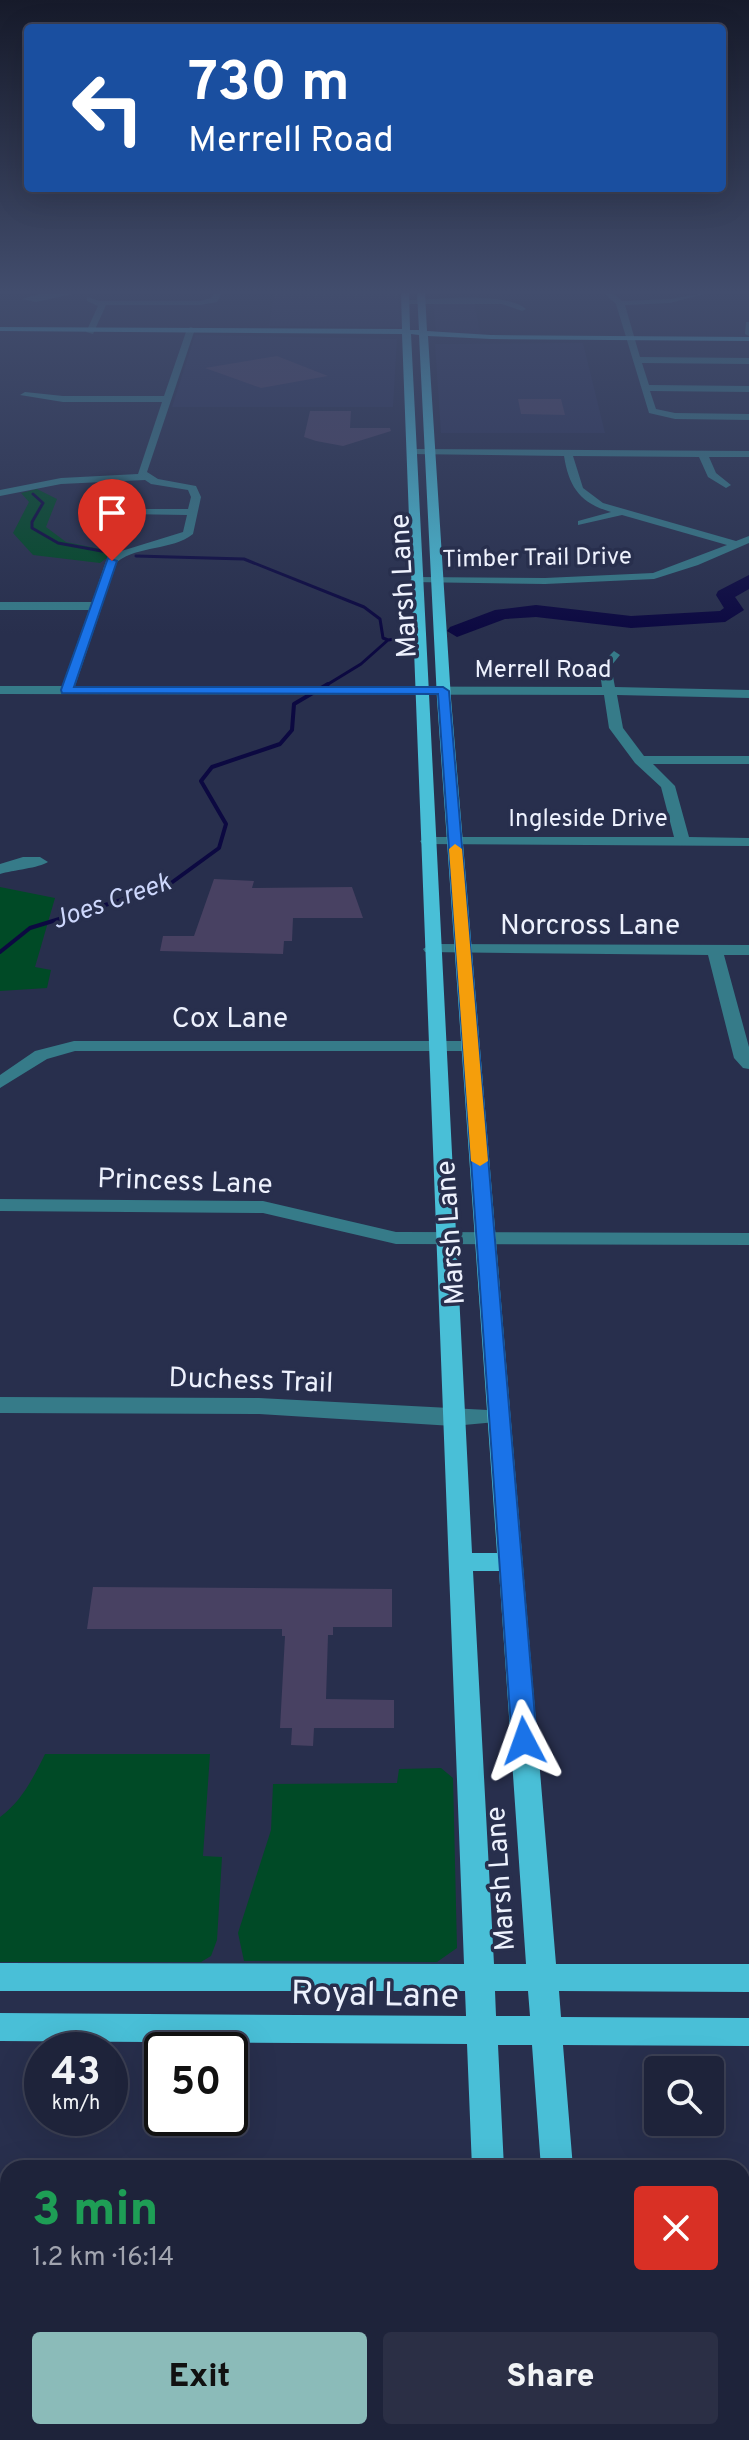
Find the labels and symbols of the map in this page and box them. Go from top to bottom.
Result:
pin [78,479,146,561]
street label: Marsh Lane [383,513,427,659]
street label: Timber Trail Drive [442,542,632,576]
street label: Merrell Road [474,656,612,686]
street label: Ingleside Drive [508,805,668,835]
water label: Joes Creek [48,866,177,938]
street label: Norcross Lane [500,909,680,945]
street label: Cox Lane [172,1002,288,1038]
street label: Marsh Lane [429,1159,475,1306]
street label: Princess Lane [97,1162,273,1204]
street label: Duchess Trail [168,1361,334,1403]
position arrow [482,1699,566,1783]
street label: Marsh Lane [479,1805,525,1952]
street label: Royal Lane [291,1974,459,2019]
speed limit sign: 50 [144,2032,248,2136]

